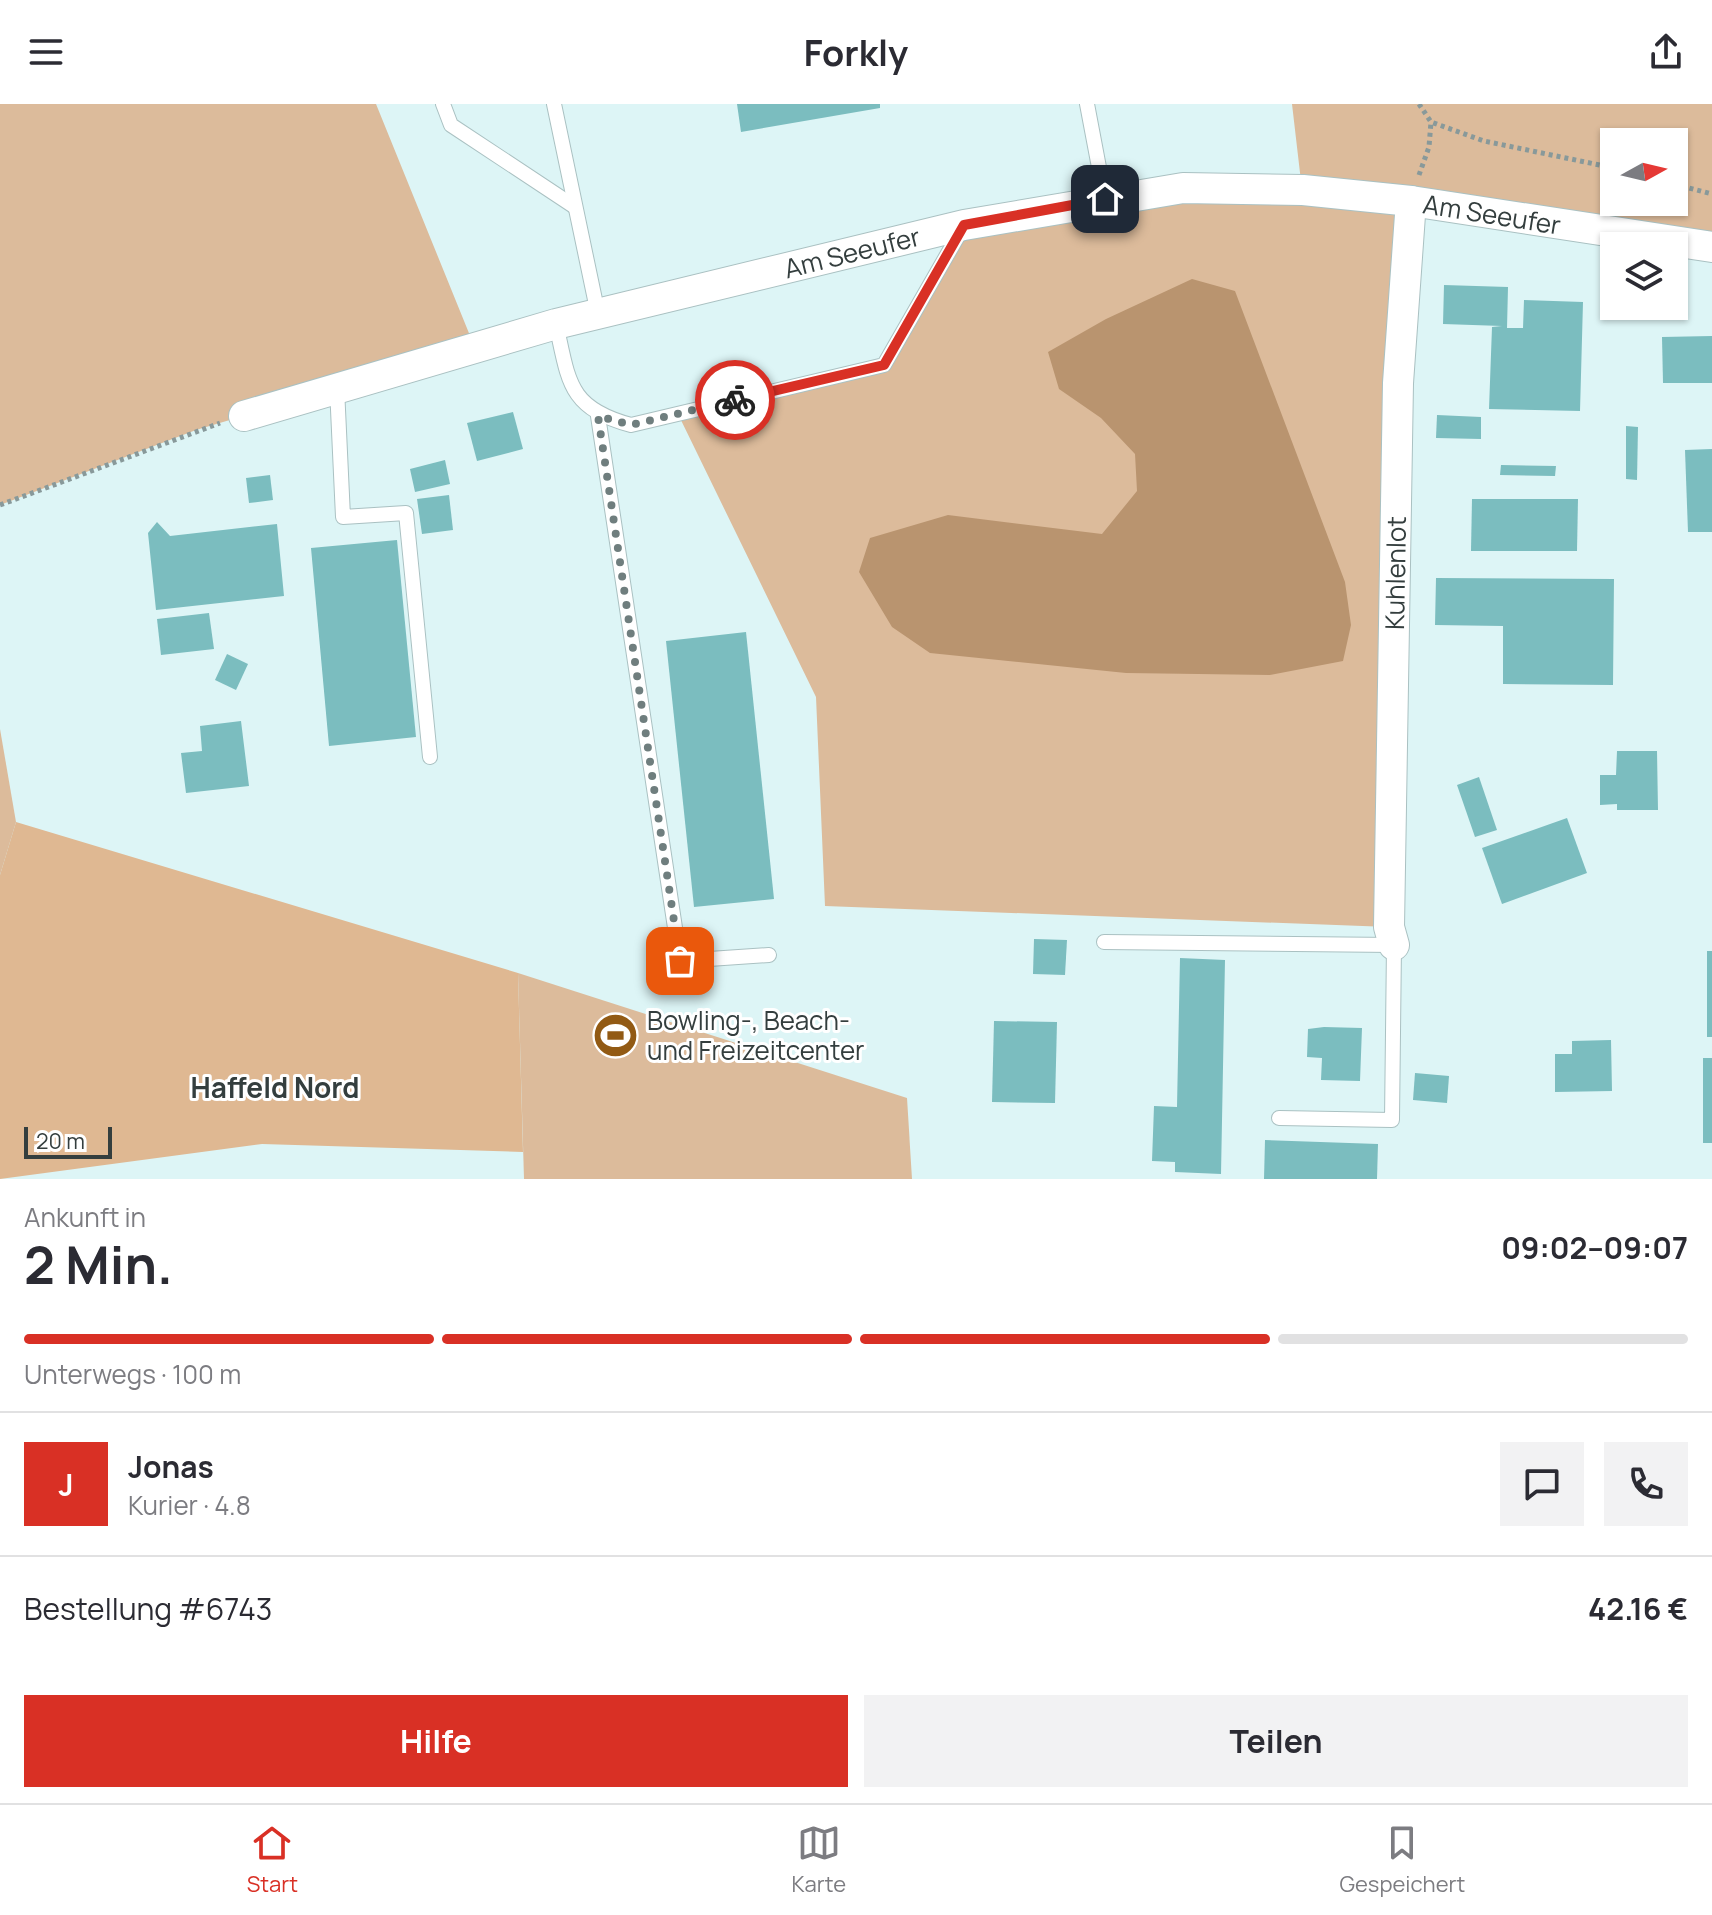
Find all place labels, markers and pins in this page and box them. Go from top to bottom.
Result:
pin [1071,165,1139,233]
pin [646,927,714,995]
place label: Bowling-, Beach- und Freizeitcenter [647,1002,864,1068]
sports icon: Bowling-, Beach- und Freizeitcenter [592,1011,640,1059]

